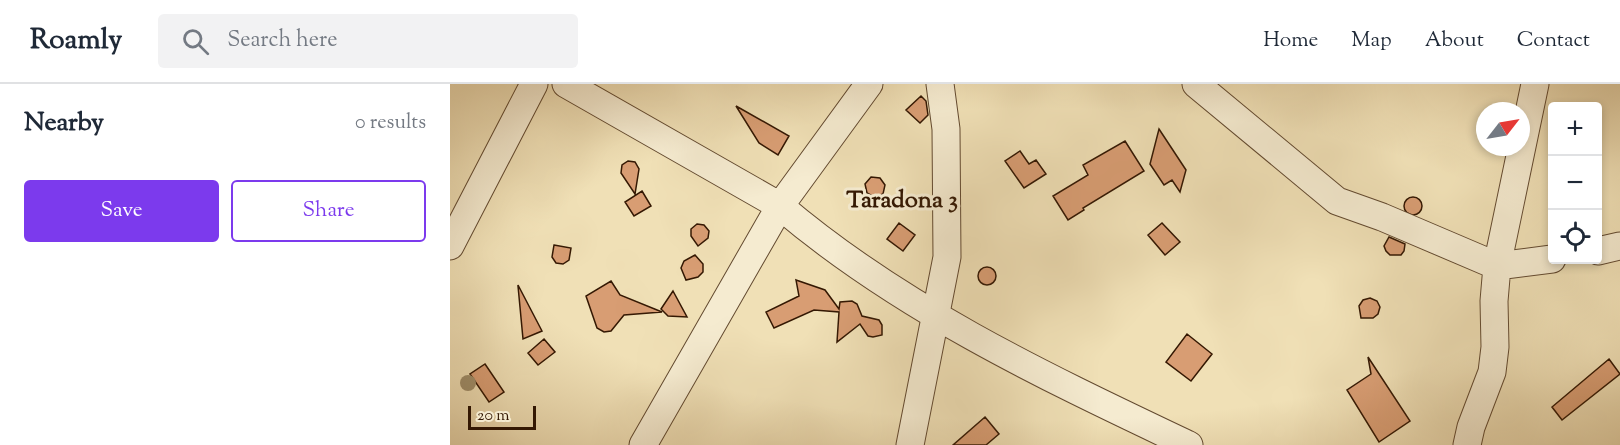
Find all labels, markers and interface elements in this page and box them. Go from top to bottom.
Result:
search box [158,14,578,68]
text: Roamly [30,21,122,61]
icon: search [179,25,212,58]
text: Search here [227,25,338,57]
text: Home [1263,26,1318,56]
text: Map [1351,26,1392,56]
text: About [1425,26,1484,56]
text: Contact [1517,26,1590,56]
north arrow [1476,102,1530,156]
map controls [1548,102,1602,264]
button: + [1548,102,1602,156]
text: Nearby [24,105,104,142]
text: 0 results [355,109,426,138]
button: − [1548,156,1602,210]
button: Save [24,180,219,242]
button: Share [231,180,426,242]
district label: Taradona 3 [846,184,958,218]
button: locate [1548,210,1602,264]
scale bar [468,403,536,430]
text: 20 m [477,405,510,428]

